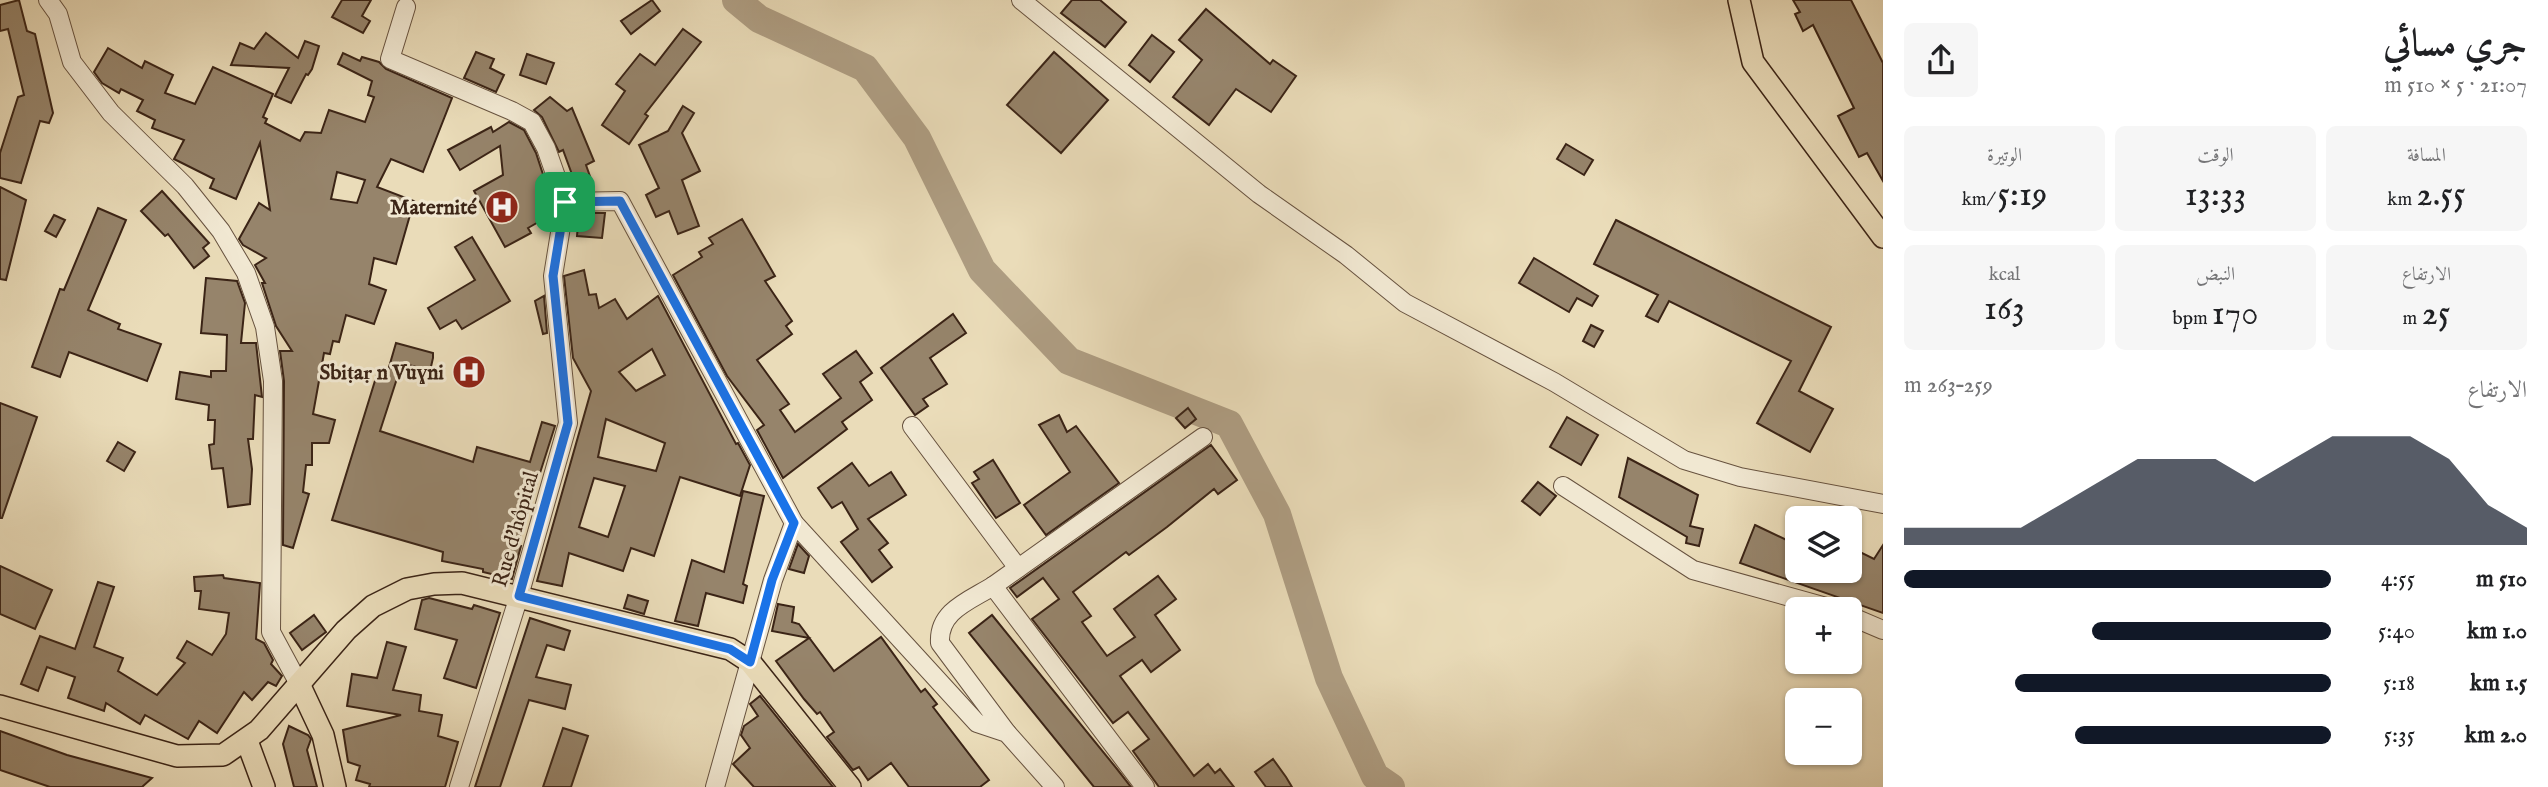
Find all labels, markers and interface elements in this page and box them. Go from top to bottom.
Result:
text: جري مسائي [2383,21,2527,69]
button: share [1904,23,1978,97]
text: 21:07 · 5 × 510 m [2384,71,2527,100]
text: الوتيرة [1987,144,2022,168]
text: الوقت [2197,144,2234,168]
text: المسافة [2407,144,2446,168]
pin [535,172,595,232]
text: 5:19 [1997,173,2047,218]
text: 13:33 [2185,173,2246,218]
text: 2.55 [2416,173,2466,218]
icon: arrive [546,183,584,221]
hospital icon: Maternité [483,188,521,226]
text: /km [1962,188,1997,212]
text: km [2387,188,2416,212]
place label: Maternité [390,195,477,222]
text: kcal [1989,263,2020,287]
text: النبض [2196,263,2235,287]
text: الارتفاع [2402,263,2451,287]
text: 163 [1984,287,2025,332]
text: 170 [2212,292,2258,337]
text: 25 [2421,292,2450,337]
text: bpm [2173,307,2212,331]
text: m [2403,307,2421,331]
hospital icon: Sbiṭaṛ n Vuɣni [450,353,488,391]
place label: Sbiṭaṛ n Vuɣni [319,360,444,387]
text: 259–263 m [1904,371,1993,400]
text: الارتفاع [2467,376,2527,405]
street label: Rue d'hôpital [487,468,546,590]
map controls [1785,506,1862,765]
button: layers [1785,506,1862,583]
text: 4:55 [2381,565,2415,594]
text: 510 m [2476,565,2527,594]
button: + [1785,597,1862,674]
text: 5:40 [2378,617,2415,646]
text: 1.0 km [2467,617,2527,646]
text: 5:18 [2383,669,2415,698]
text: 1.5 km [2470,669,2527,698]
button: − [1785,688,1862,765]
text: 5:35 [2384,721,2415,750]
text: 2.0 km [2465,721,2527,750]

